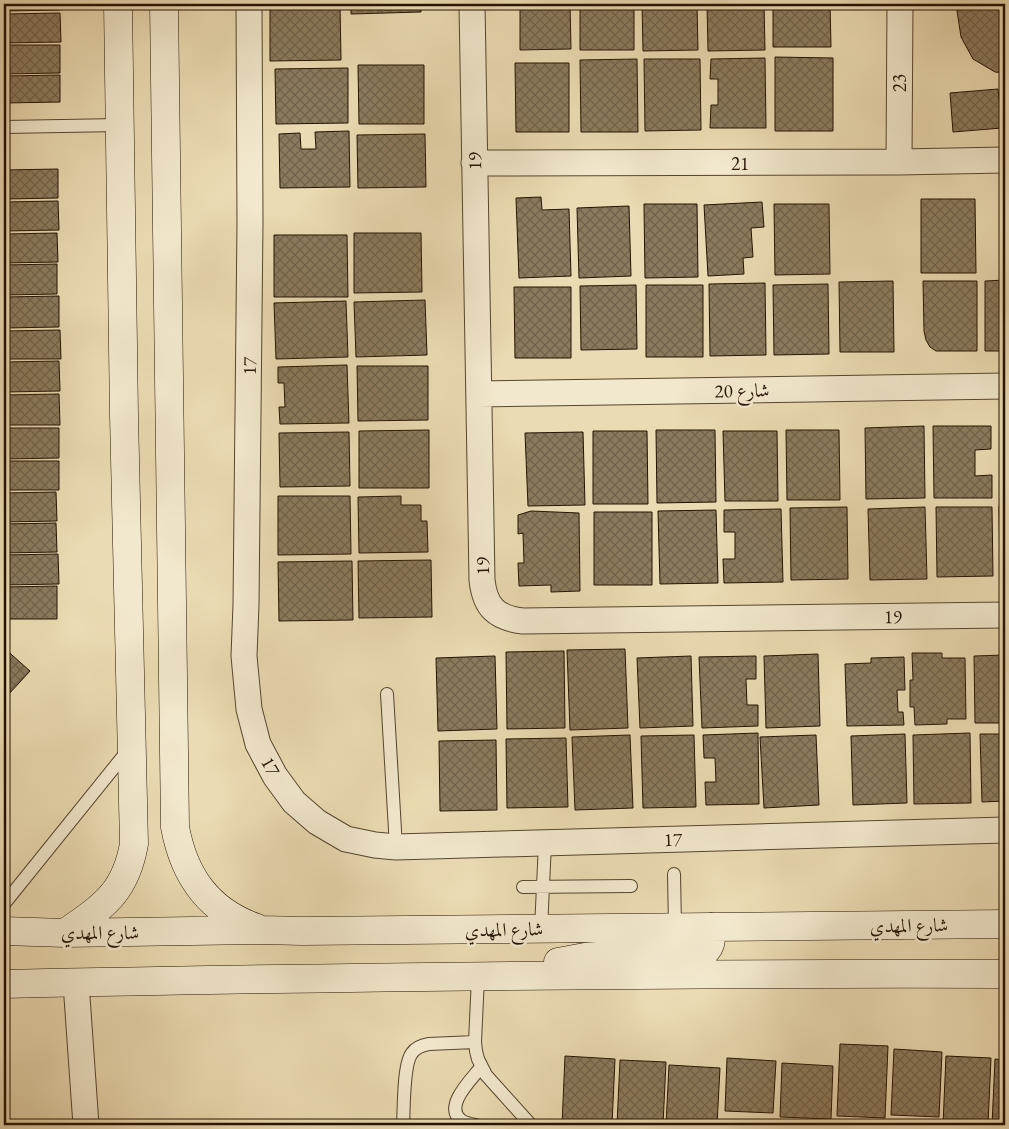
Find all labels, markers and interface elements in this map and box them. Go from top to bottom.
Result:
street label: 23 [887,74,912,92]
street label: 21 [731,151,749,176]
street label: 19 [462,152,487,170]
street label: 17 [237,356,262,375]
street label: شارع 20 [714,378,770,406]
street label: 19 [470,556,495,576]
street label: 19 [884,604,902,629]
street label: 17 [255,752,286,781]
street label: 17 [663,827,683,852]
street label: شارع المهدي [870,912,949,942]
street label: شارع المهدي [465,916,544,946]
street label: شارع المهدي [61,920,139,948]

